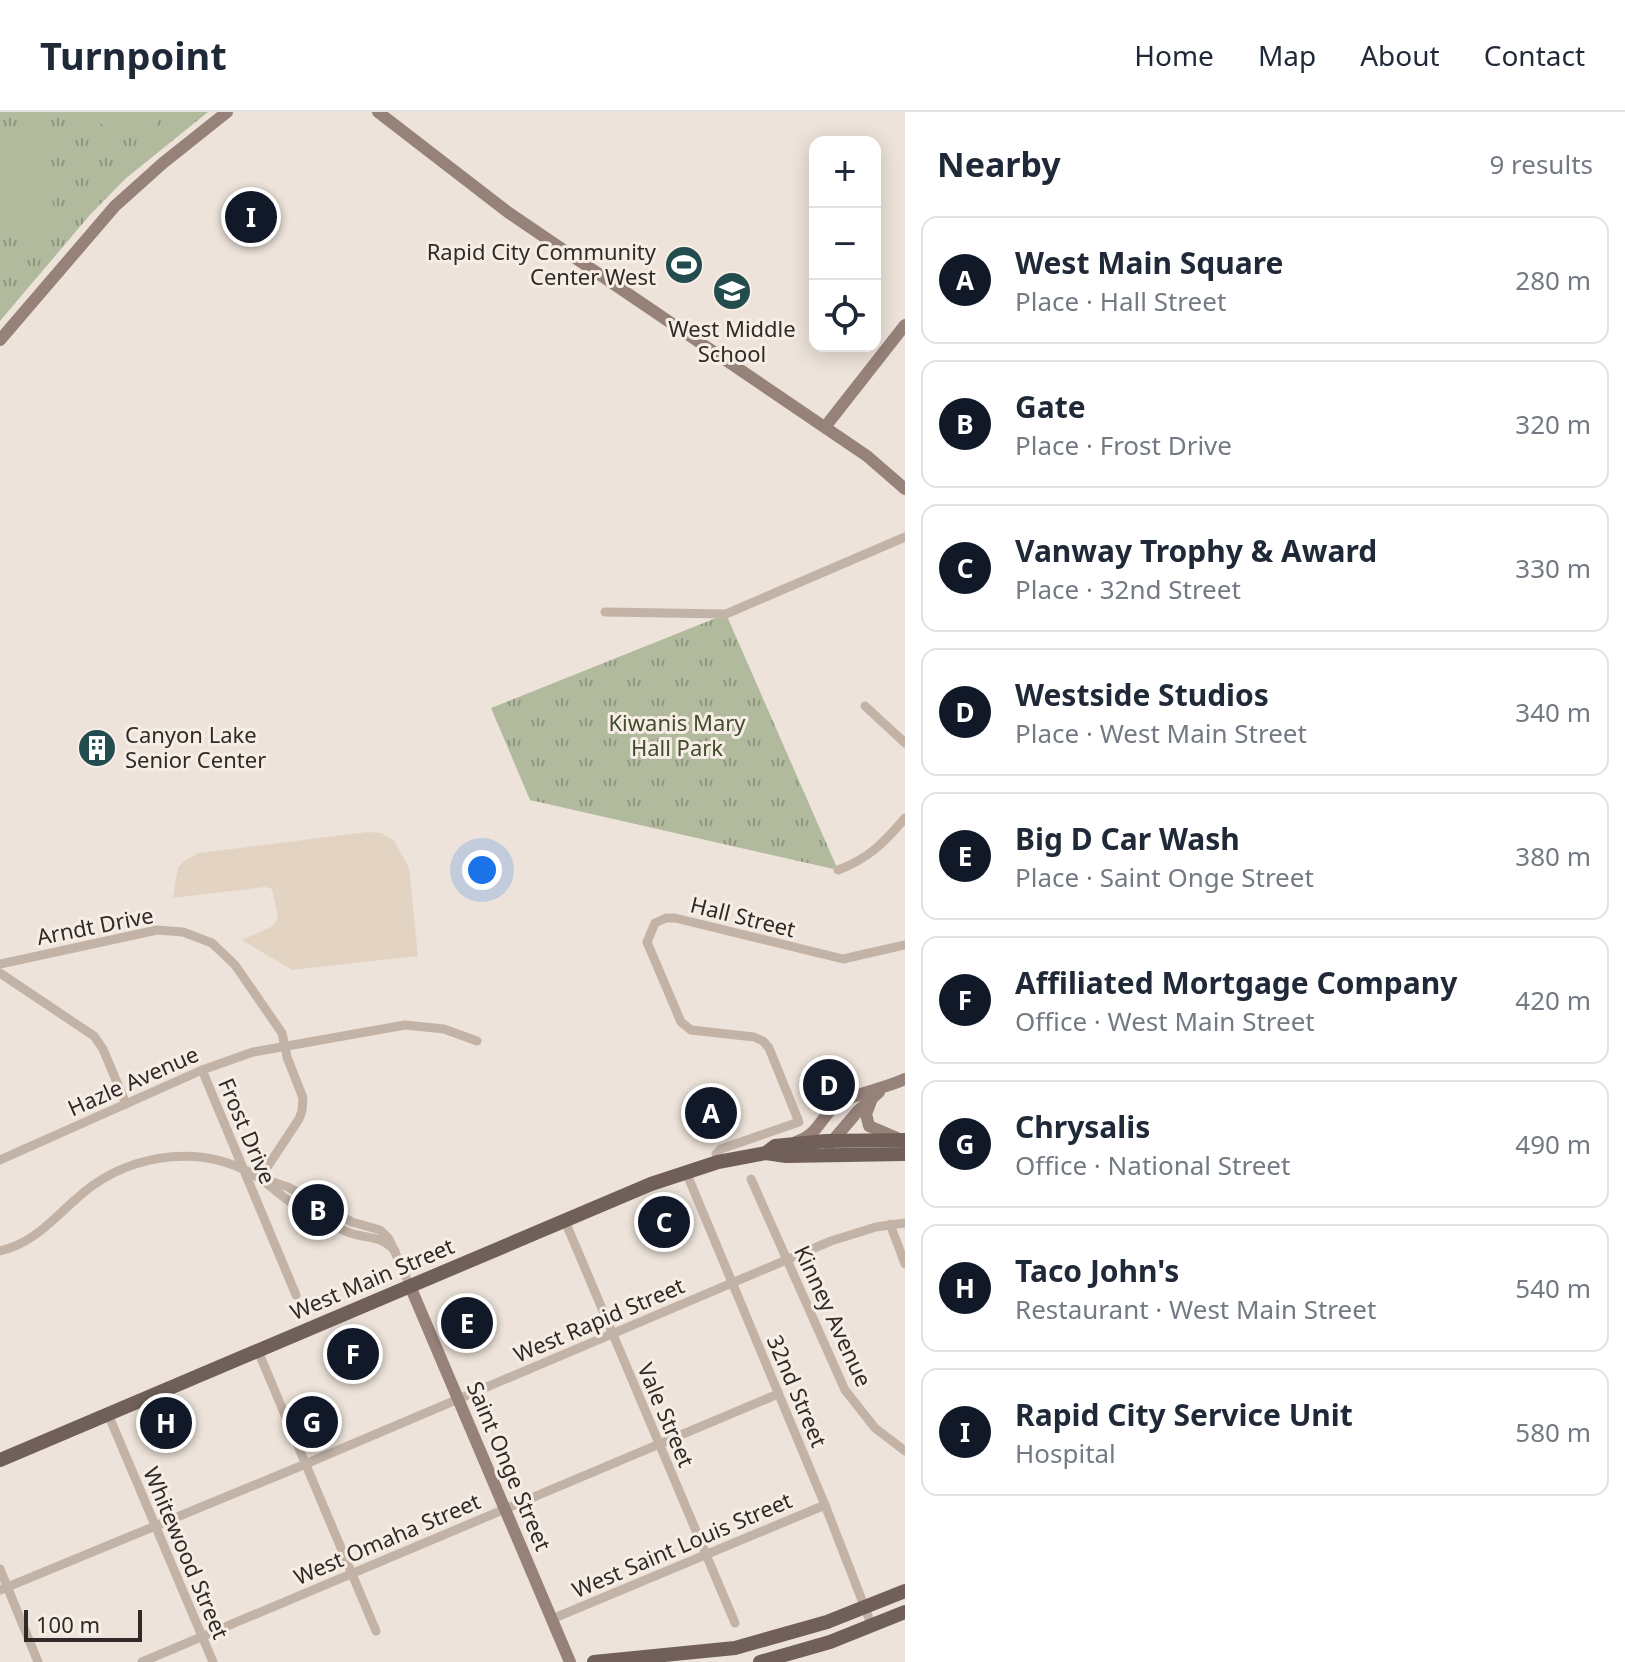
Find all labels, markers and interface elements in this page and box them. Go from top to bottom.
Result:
text: Turnpoint [40,29,227,81]
text: Home [1134,36,1214,74]
text: Map [1258,36,1316,74]
text: About [1360,36,1440,74]
text: Contact [1484,36,1585,74]
map controls [809,136,881,352]
button: + [809,136,881,208]
text: Nearby [937,141,1061,187]
text: 9 results [1489,146,1593,182]
pin: I [225,187,277,247]
button: − [809,208,881,280]
place label: Rapid City Community Center West [427,236,657,291]
text: West Main Square [1015,242,1283,283]
sports icon: Rapid City Community Center West [663,244,705,286]
text: A [956,262,974,298]
text: 280 m [1515,262,1591,298]
school or university icon: West Middle School [711,270,753,312]
button: locate [809,280,881,352]
text: Place · Hall Street [1015,283,1226,319]
place label: West Middle School [668,313,796,368]
text: Gate [1015,386,1086,427]
text: B [956,406,974,442]
text: 320 m [1515,406,1591,442]
text: Place · Frost Drive [1015,427,1232,463]
text: Vanway Trophy & Award [1015,530,1377,571]
text: C [957,550,973,586]
text: 330 m [1515,550,1591,586]
text: Place · 32nd Street [1015,571,1241,607]
text: Westside Studios [1015,674,1269,715]
text: D [955,694,975,730]
text: 340 m [1515,694,1591,730]
park label: Kiwanis Mary Hall Park [608,707,746,762]
text: Place · West Main Street [1015,715,1307,751]
place label: Canyon Lake Senior Center [125,719,266,774]
building icon: Canyon Lake Senior Center [76,727,118,769]
text: Big D Car Wash [1015,818,1240,859]
text: E [958,838,972,874]
text: 380 m [1515,838,1591,874]
your location [462,850,502,890]
text: Place · Saint Onge Street [1015,859,1314,895]
street label: Hall Street [688,889,799,944]
street label: Arndt Drive [34,899,156,951]
text: Affiliated Mortgage Company [1015,962,1457,1003]
text: F [958,982,972,1018]
text: 420 m [1515,982,1591,1018]
text: Office · West Main Street [1015,1003,1315,1039]
street label: Hazle Avenue [63,1038,203,1122]
pin: D [803,1055,855,1115]
street label: Frost Drive [212,1073,284,1188]
pin: A [685,1083,737,1143]
text: Chrysalis [1015,1106,1150,1147]
text: G [956,1126,974,1162]
text: 490 m [1515,1126,1591,1162]
text: Office · National Street [1015,1147,1290,1183]
pin: B [292,1180,344,1240]
pin: C [638,1192,690,1252]
street label: West Main Street [285,1230,458,1326]
street label: Kinney Avenue [788,1240,880,1391]
text: Taco John's [1015,1250,1179,1291]
street label: West Rapid Street [509,1270,689,1369]
text: H [955,1270,975,1306]
text: 540 m [1515,1270,1591,1306]
text: Restaurant · West Main Street [1015,1291,1376,1327]
pin: E [441,1293,493,1353]
pin: F [327,1324,379,1384]
street label: 32nd Street [761,1330,835,1451]
street label: Vale Street [632,1358,702,1471]
street label: Saint Onge Street [461,1376,559,1555]
pin: G [286,1392,338,1452]
pin: H [140,1393,192,1453]
text: Rapid City Service Unit [1015,1394,1353,1435]
text: I [960,1414,970,1450]
text: 580 m [1515,1414,1591,1450]
text: Hospital [1015,1435,1116,1471]
street label: Whitewood Street [137,1462,237,1643]
street label: West Saint Louis Street [567,1484,796,1604]
street label: West Omaha Street [289,1485,484,1591]
scale bar [24,1606,142,1642]
text: 100 m [36,1609,100,1639]

